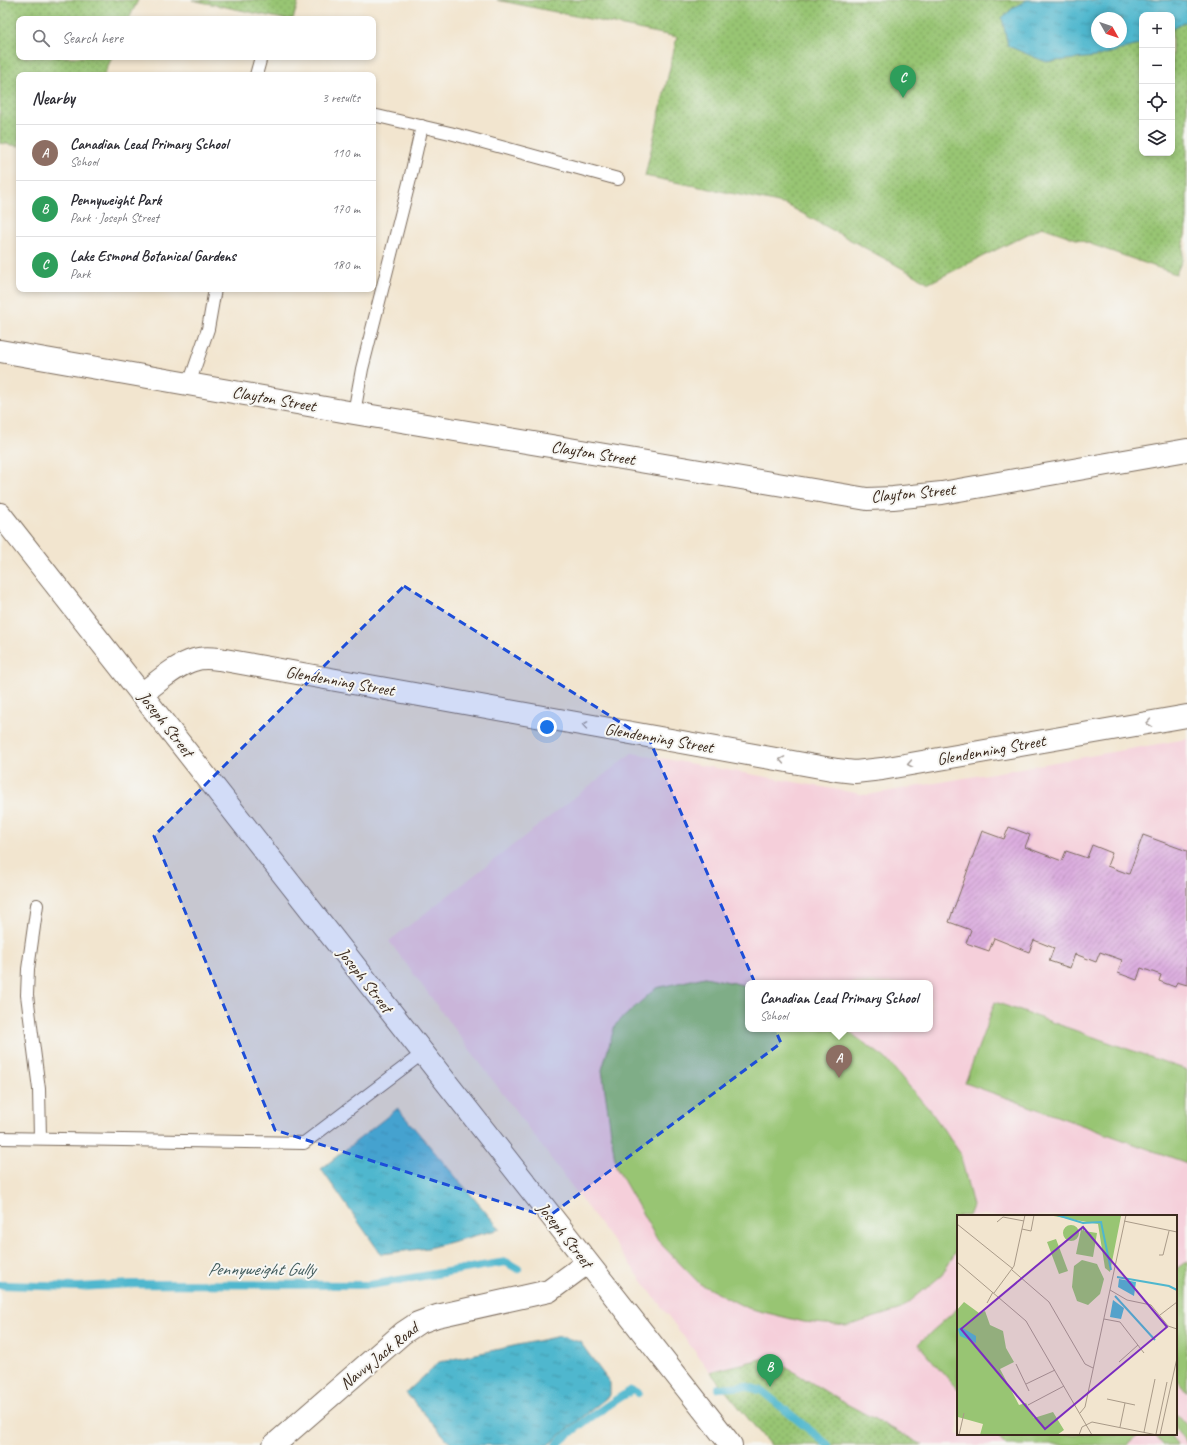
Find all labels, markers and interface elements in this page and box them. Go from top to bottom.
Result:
north arrow [1091,12,1127,48]
map controls [1139,12,1175,156]
button: + [1139,12,1175,48]
search box [16,16,376,60]
icon: search [30,27,52,49]
text: Search here [62,29,123,48]
button: − [1139,48,1175,84]
pin: C [890,65,916,98]
button: locate [1139,84,1175,120]
text: Nearby [32,88,75,109]
text: 3 results [322,90,360,106]
button: layers [1139,120,1175,156]
text: Canadian Lead Primary School [70,135,228,154]
text: A [42,145,48,161]
text: 110 m [332,145,360,161]
text: School [70,154,98,170]
text: Pennyweight Park [70,191,161,210]
text: B [42,201,48,217]
text: 170 m [332,201,360,217]
text: Park · Joseph Street [70,210,159,226]
text: Lake Esmond Botanical Gardens [70,247,236,266]
text: C [42,257,48,273]
text: 180 m [332,257,360,273]
text: Park [70,266,91,282]
street label: Clayton Street [231,381,320,417]
street label: Clayton Street [550,436,639,470]
street label: Clayton Street [870,479,958,507]
street label: Glendenning Street [284,661,398,701]
street label: Joseph Street [133,686,200,763]
your location [537,717,557,737]
street label: Glendenning Street [603,718,717,758]
one-way arrow [1145,718,1152,726]
one-way arrow [582,721,588,730]
street label: Glendenning Street [935,730,1049,770]
one-way arrow [779,756,785,765]
one-way arrow [907,760,913,768]
street label: Joseph Street [332,942,399,1019]
popup [745,980,933,1032]
text: Canadian Lead Primary School [760,989,918,1008]
text: School [760,1008,788,1024]
pin: A [826,1045,852,1078]
street label: Joseph Street [532,1197,599,1274]
inset map [957,1215,1177,1435]
water label: Pennyweight Gully [207,1258,317,1280]
street label: Navvy Jack Road [335,1316,424,1394]
pin: B [757,1354,783,1387]

